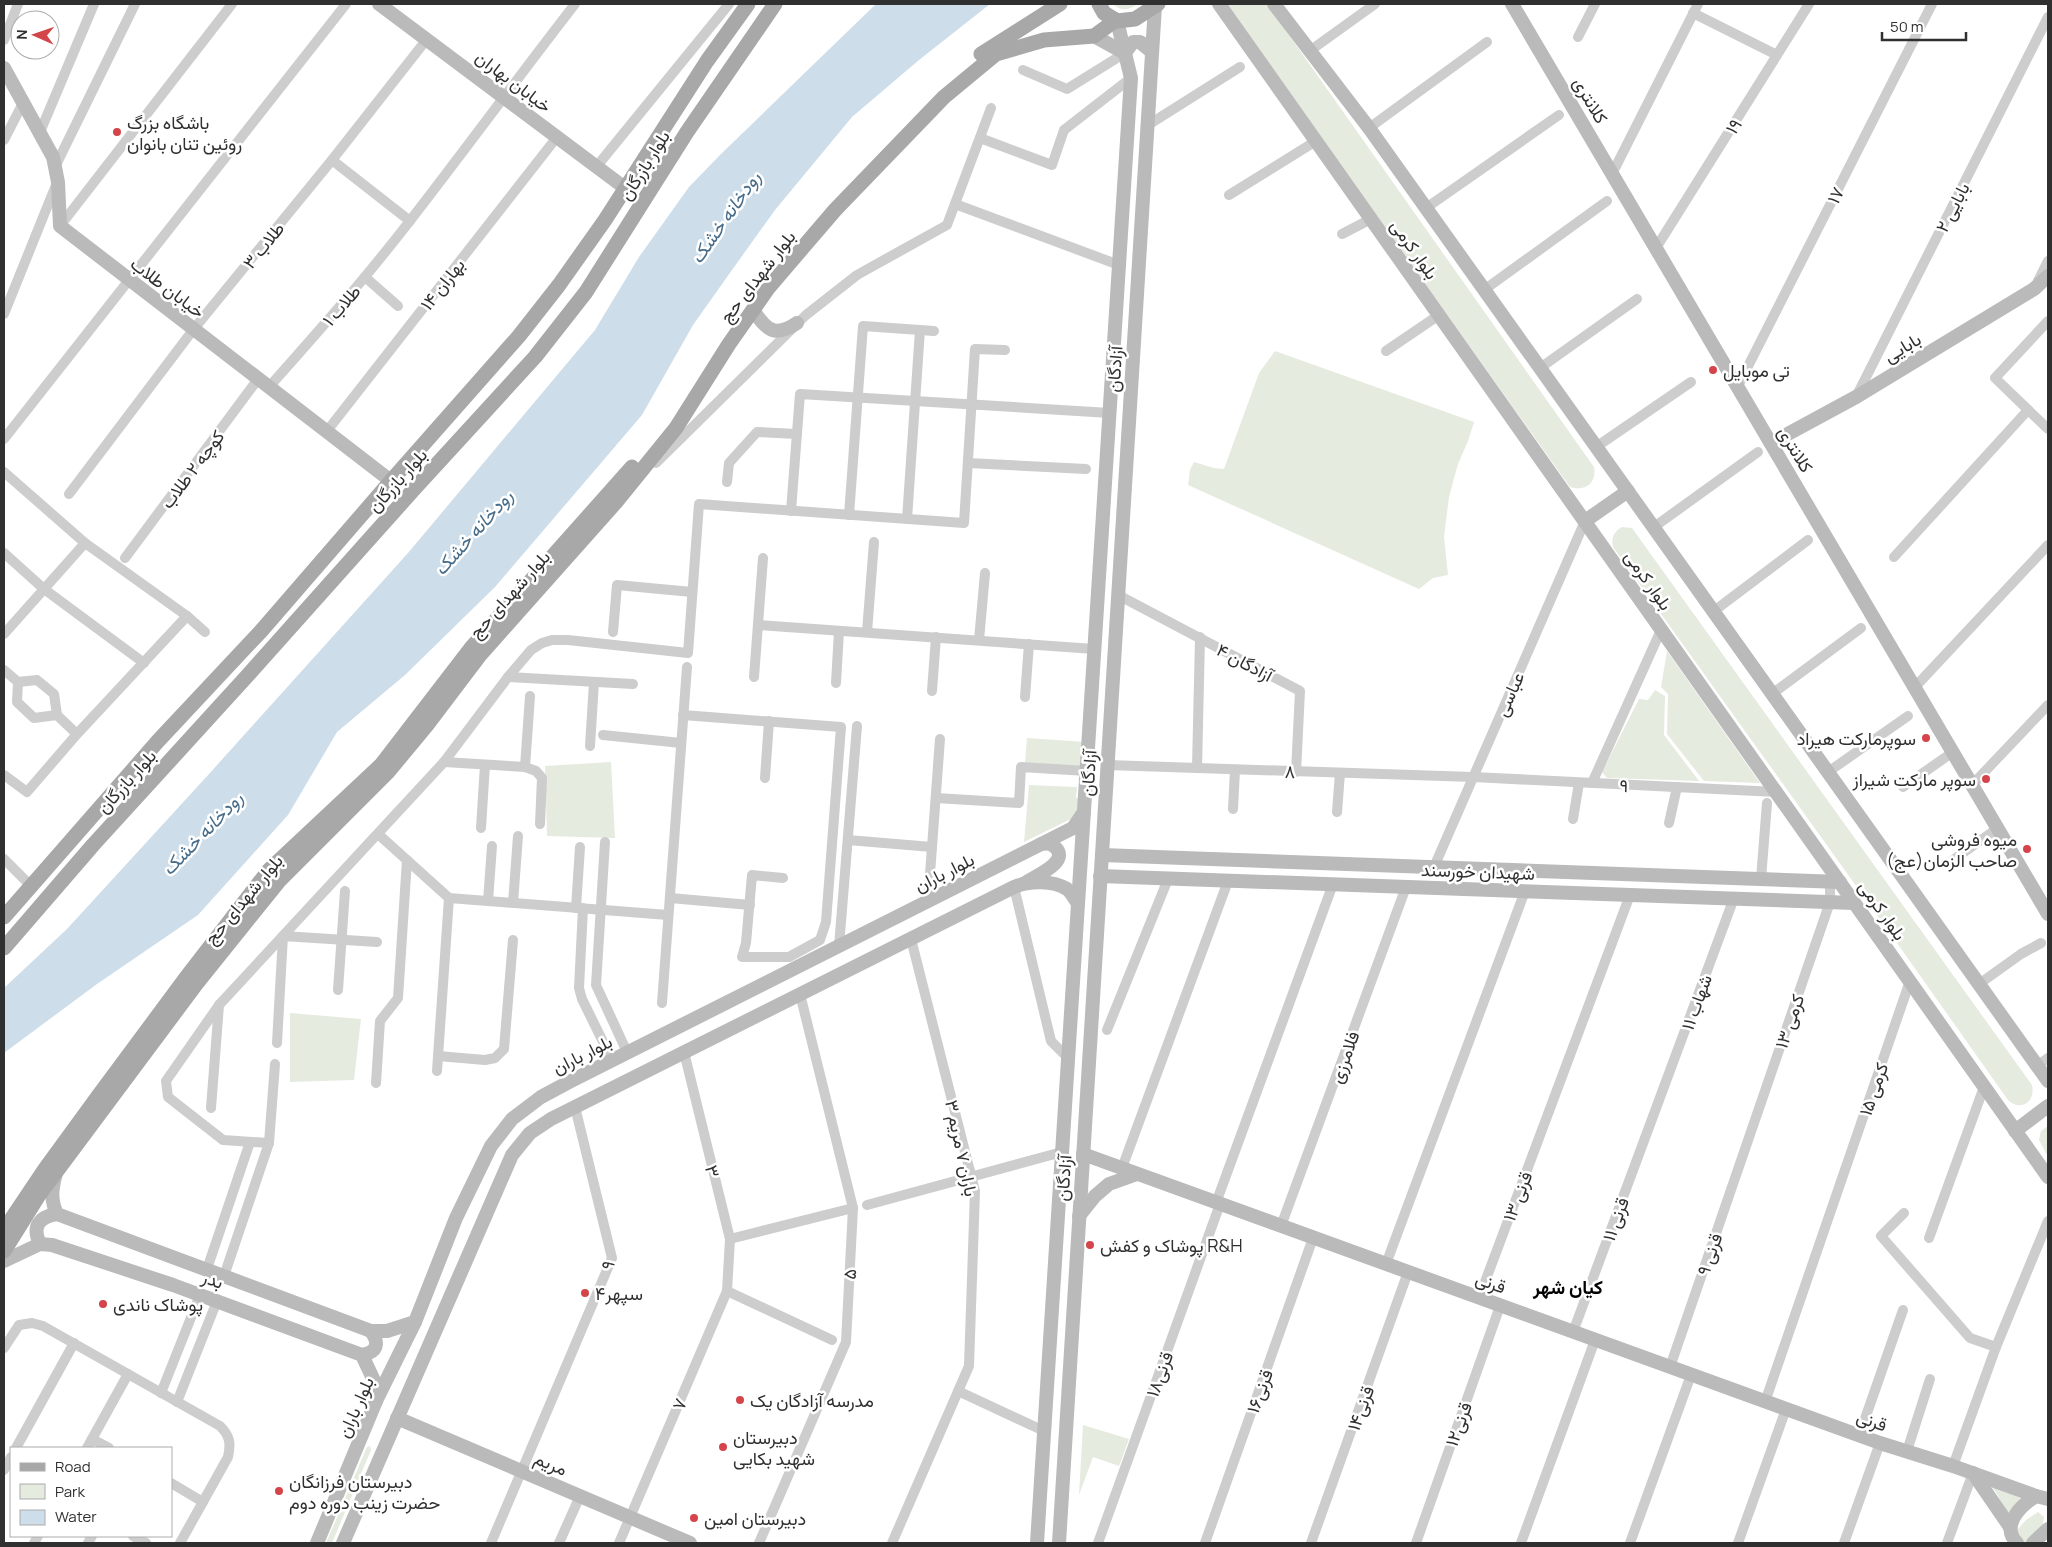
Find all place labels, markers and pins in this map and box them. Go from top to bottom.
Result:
place label: باشگاه بزرگ روئین تنان بانوان [127,110,242,155]
marker: باشگاه بزرگ روئین تنان بانوان [111,126,123,138]
place label: تی موبایل [1723,358,1790,382]
marker: تی موبایل [1707,364,1719,376]
place label: سوپرمارکت هیراد [1797,726,1916,751]
marker: سوپرمارکت هیراد [1920,732,1932,744]
place label: سوپر مارکت شیراز [1852,767,1976,792]
marker: سوپر مارکت شیراز [1980,773,1992,785]
place label: میوه فروشی صاحب الزمان(عج) [1886,827,2017,873]
marker: میوه فروشی صاحب الزمان(عج) [2021,843,2033,855]
place label: پوشاک و کفش R&H [1100,1233,1243,1258]
marker: پوشاک و کفش R&H [1084,1239,1096,1251]
place label: سپهر۴ [595,1281,643,1306]
marker: سپهر۴ [579,1287,591,1299]
place label: پوشاک ناندی [113,1292,203,1317]
marker: پوشاک ناندی [97,1298,109,1310]
place label: مدرسه آزادگان یک [750,1388,874,1412]
marker: مدرسه آزادگان یک [734,1394,746,1406]
place label: دبیرستان شهید بکایی [733,1425,815,1470]
marker: دبیرستان شهید بکایی [717,1441,729,1453]
place label: دبیرستان فرزانگان حضرت زینب دوره دوم [289,1469,440,1515]
marker: دبیرستان فرزانگان حضرت زینب دوره دوم [273,1485,285,1497]
place label: دبیرستان امین [704,1506,806,1530]
marker: دبیرستان امین [688,1512,700,1524]

